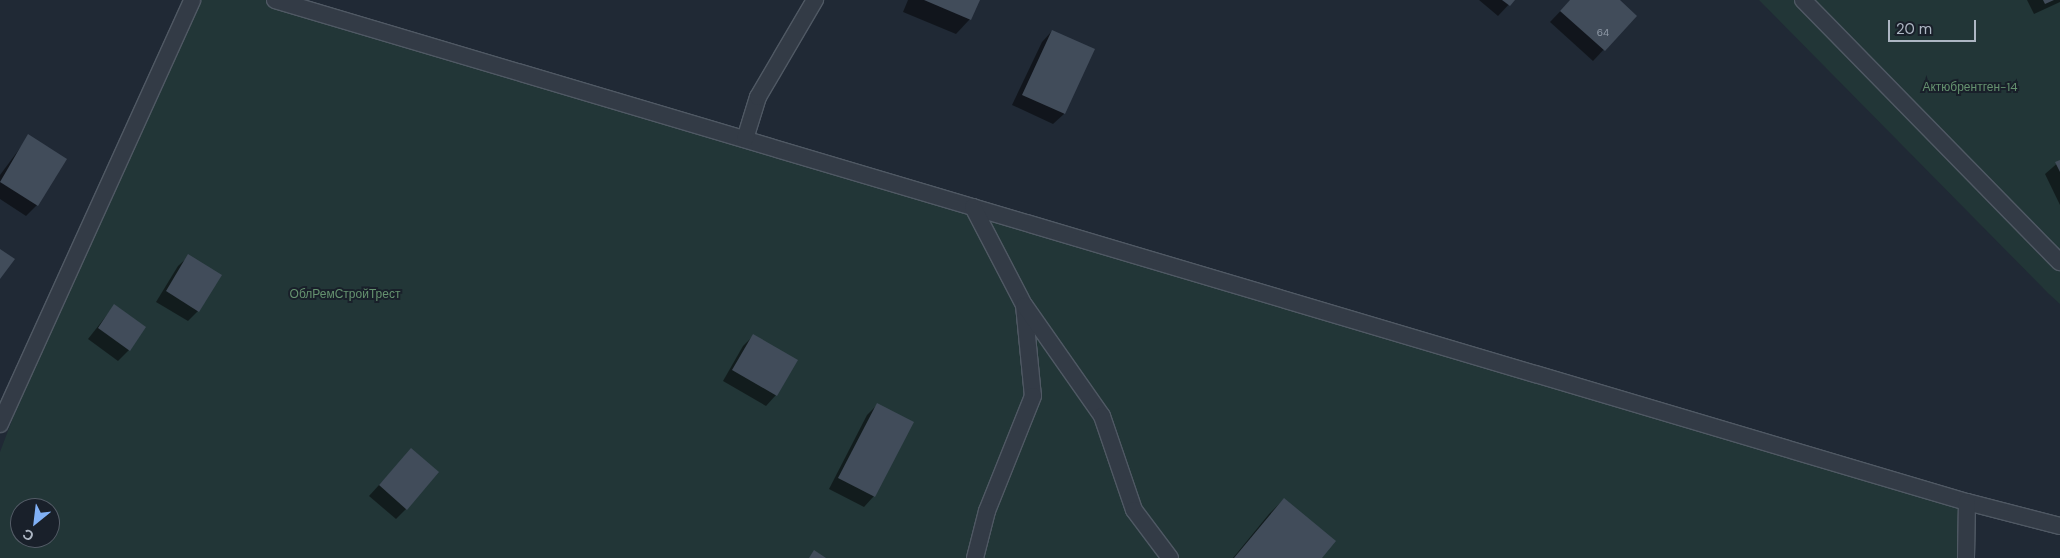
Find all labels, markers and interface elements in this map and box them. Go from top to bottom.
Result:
scale bar [1890,10,1978,42]
text: 20 m [1896,19,1932,39]
house number: 64 [1597,27,1609,39]
park label: Актюбрентген-14 [1922,81,2018,95]
park label: ОблРемСтройТрест [290,288,400,302]
north arrow [10,498,60,548]
text: С [19,525,37,546]

